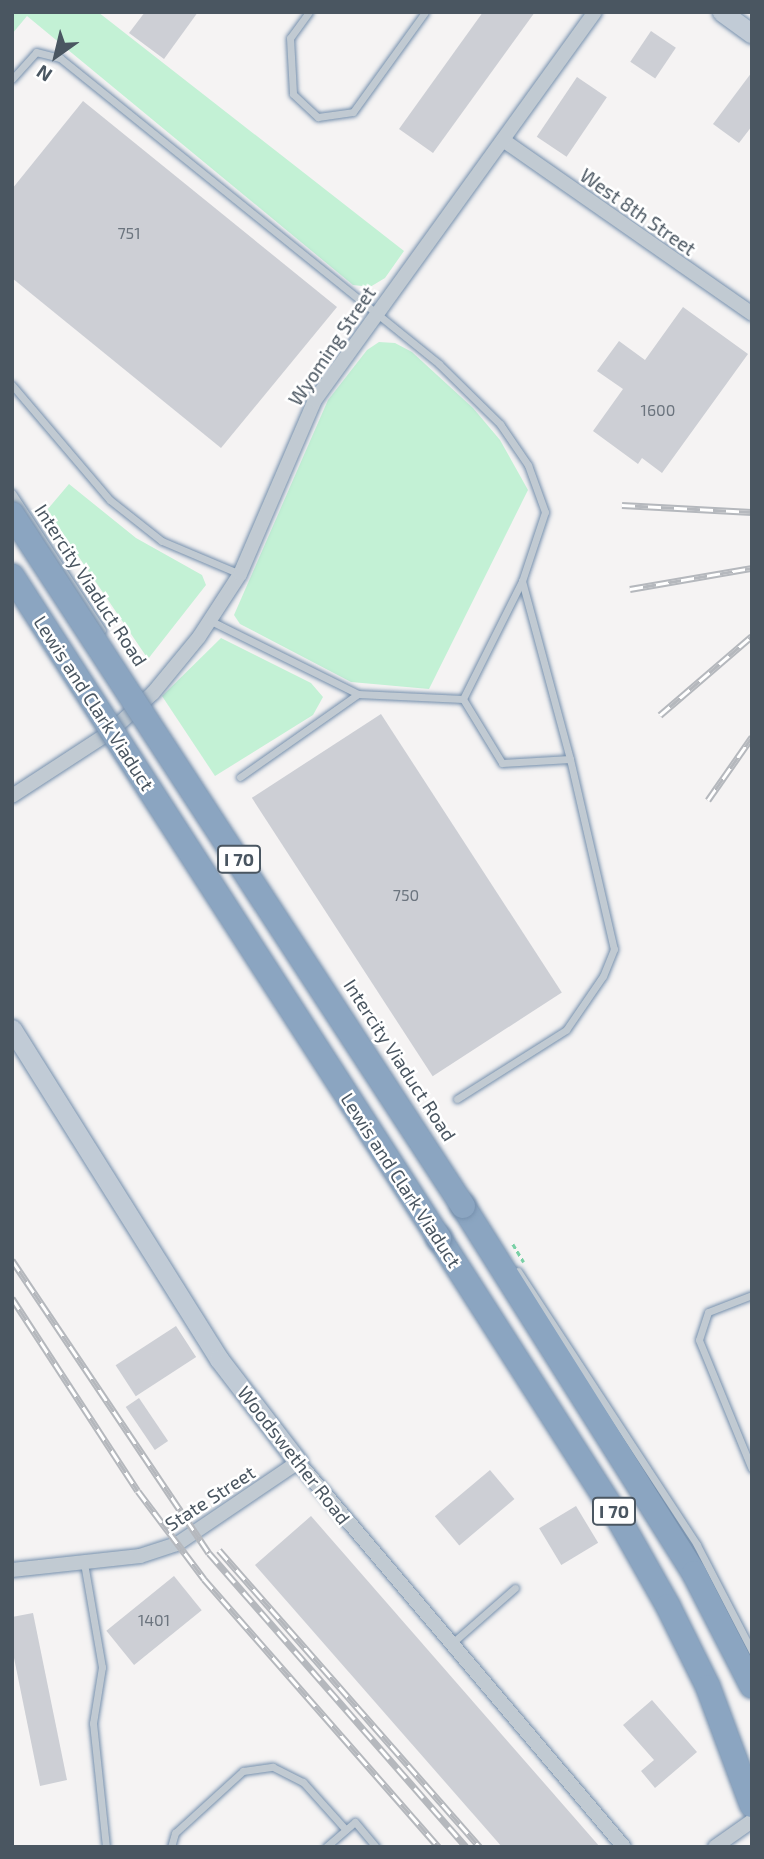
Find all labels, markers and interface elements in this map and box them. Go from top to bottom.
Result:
north arrow [21,21,91,91]
text: N [32,60,56,87]
street label: West 8th Street [576,164,700,260]
house number: 751 [117,223,141,243]
street label: Wyoming Street [284,282,380,410]
house number: 1600 [641,400,675,420]
street label: Intercity Viaduct Road [30,499,152,671]
street label: Lewis and Clark Viaduct [29,611,159,795]
road number: I 70 [216,844,262,874]
house number: 750 [393,885,419,905]
street label: Intercity Viaduct Road [339,974,461,1146]
street label: Lewis and Clark Viaduct [336,1088,466,1272]
street label: Woodswether Road [233,1381,355,1529]
street label: State Street [161,1460,259,1536]
road number: I 70 [591,1496,637,1526]
house number: 1401 [138,1610,170,1630]

